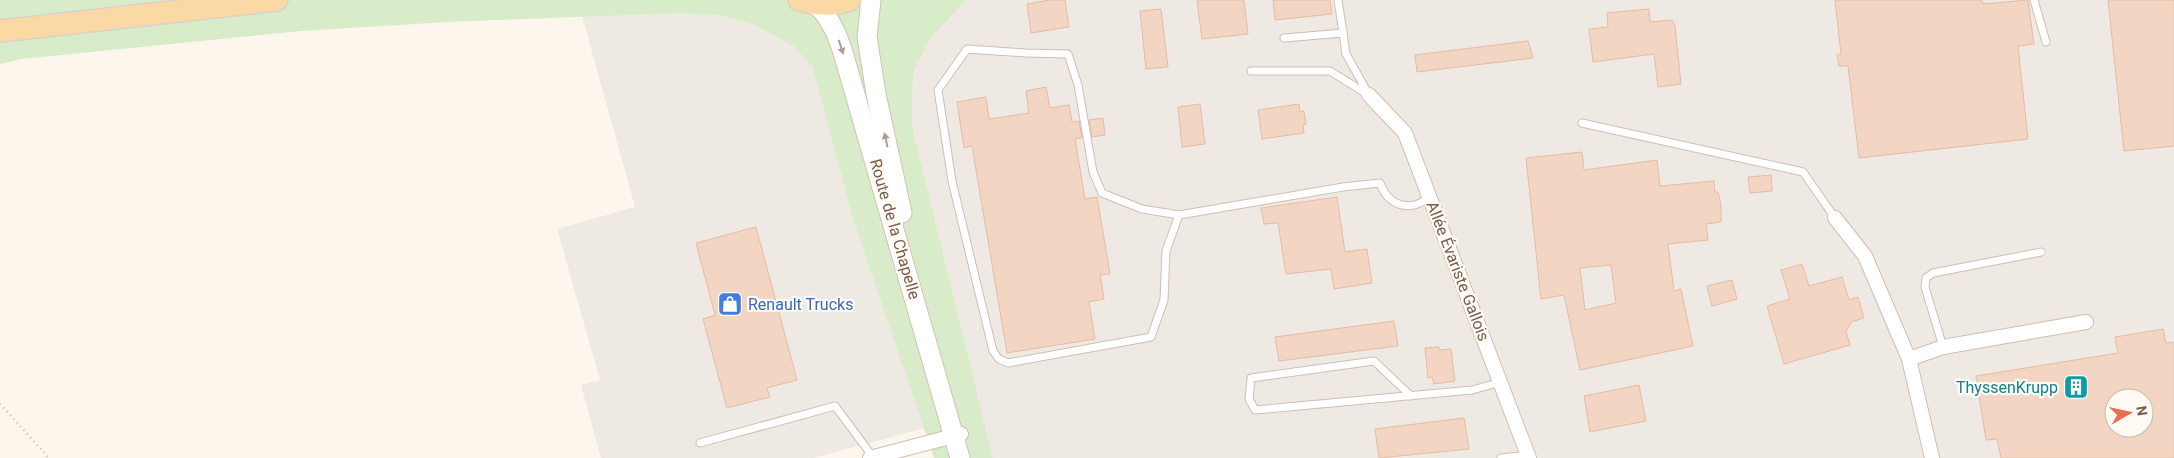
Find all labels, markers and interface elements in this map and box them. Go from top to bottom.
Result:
one-way arrow [838,39,846,54]
one-way arrow [882,133,890,148]
street label: Route de la Chapelle [866,157,924,301]
street label: Allée Évariste Gallois [1423,198,1493,344]
shop icon: Renault Trucks [717,291,743,317]
place label: Renault Trucks [748,295,853,314]
building icon: ThyssenKrupp [2063,374,2089,400]
place label: ThyssenKrupp [1956,378,2058,397]
north arrow [2104,388,2154,438]
text: N [2133,405,2151,417]

